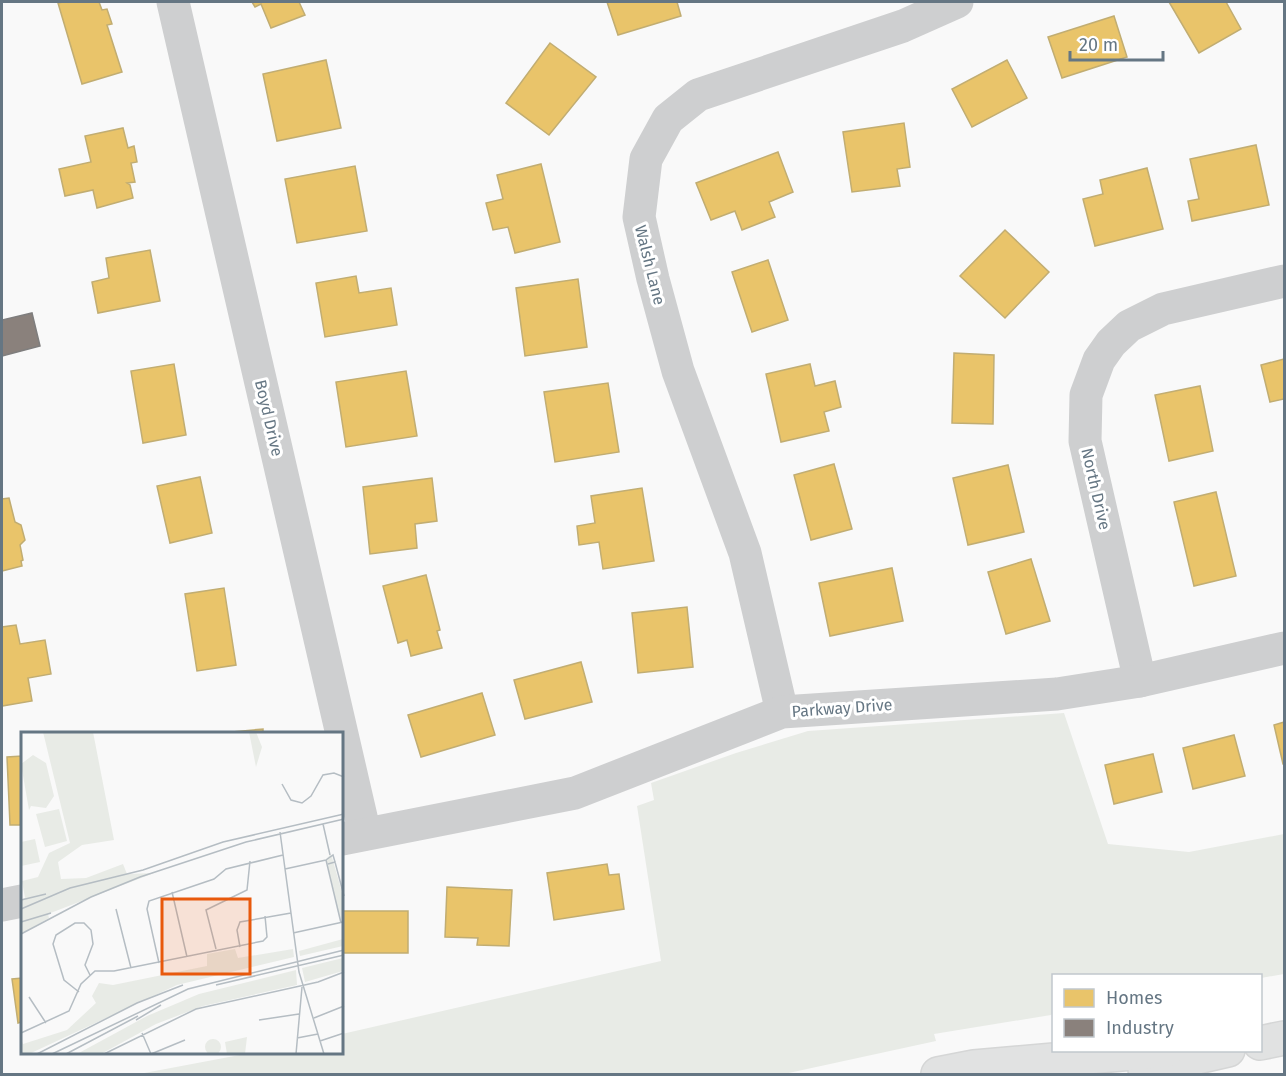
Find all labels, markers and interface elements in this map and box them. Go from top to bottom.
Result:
scale bar [1070,24,1163,62]
text: 20 m [1079,34,1118,56]
street label: Walsh Lane [631,223,669,307]
street label: Boyd Drive [251,378,287,458]
street label: North Drive [1077,446,1115,532]
street label: Parkway Drive [791,695,893,721]
inset map [21,732,344,1055]
legend [1052,974,1262,1052]
text: Homes [1106,987,1162,1009]
text: Industry [1106,1017,1174,1039]

